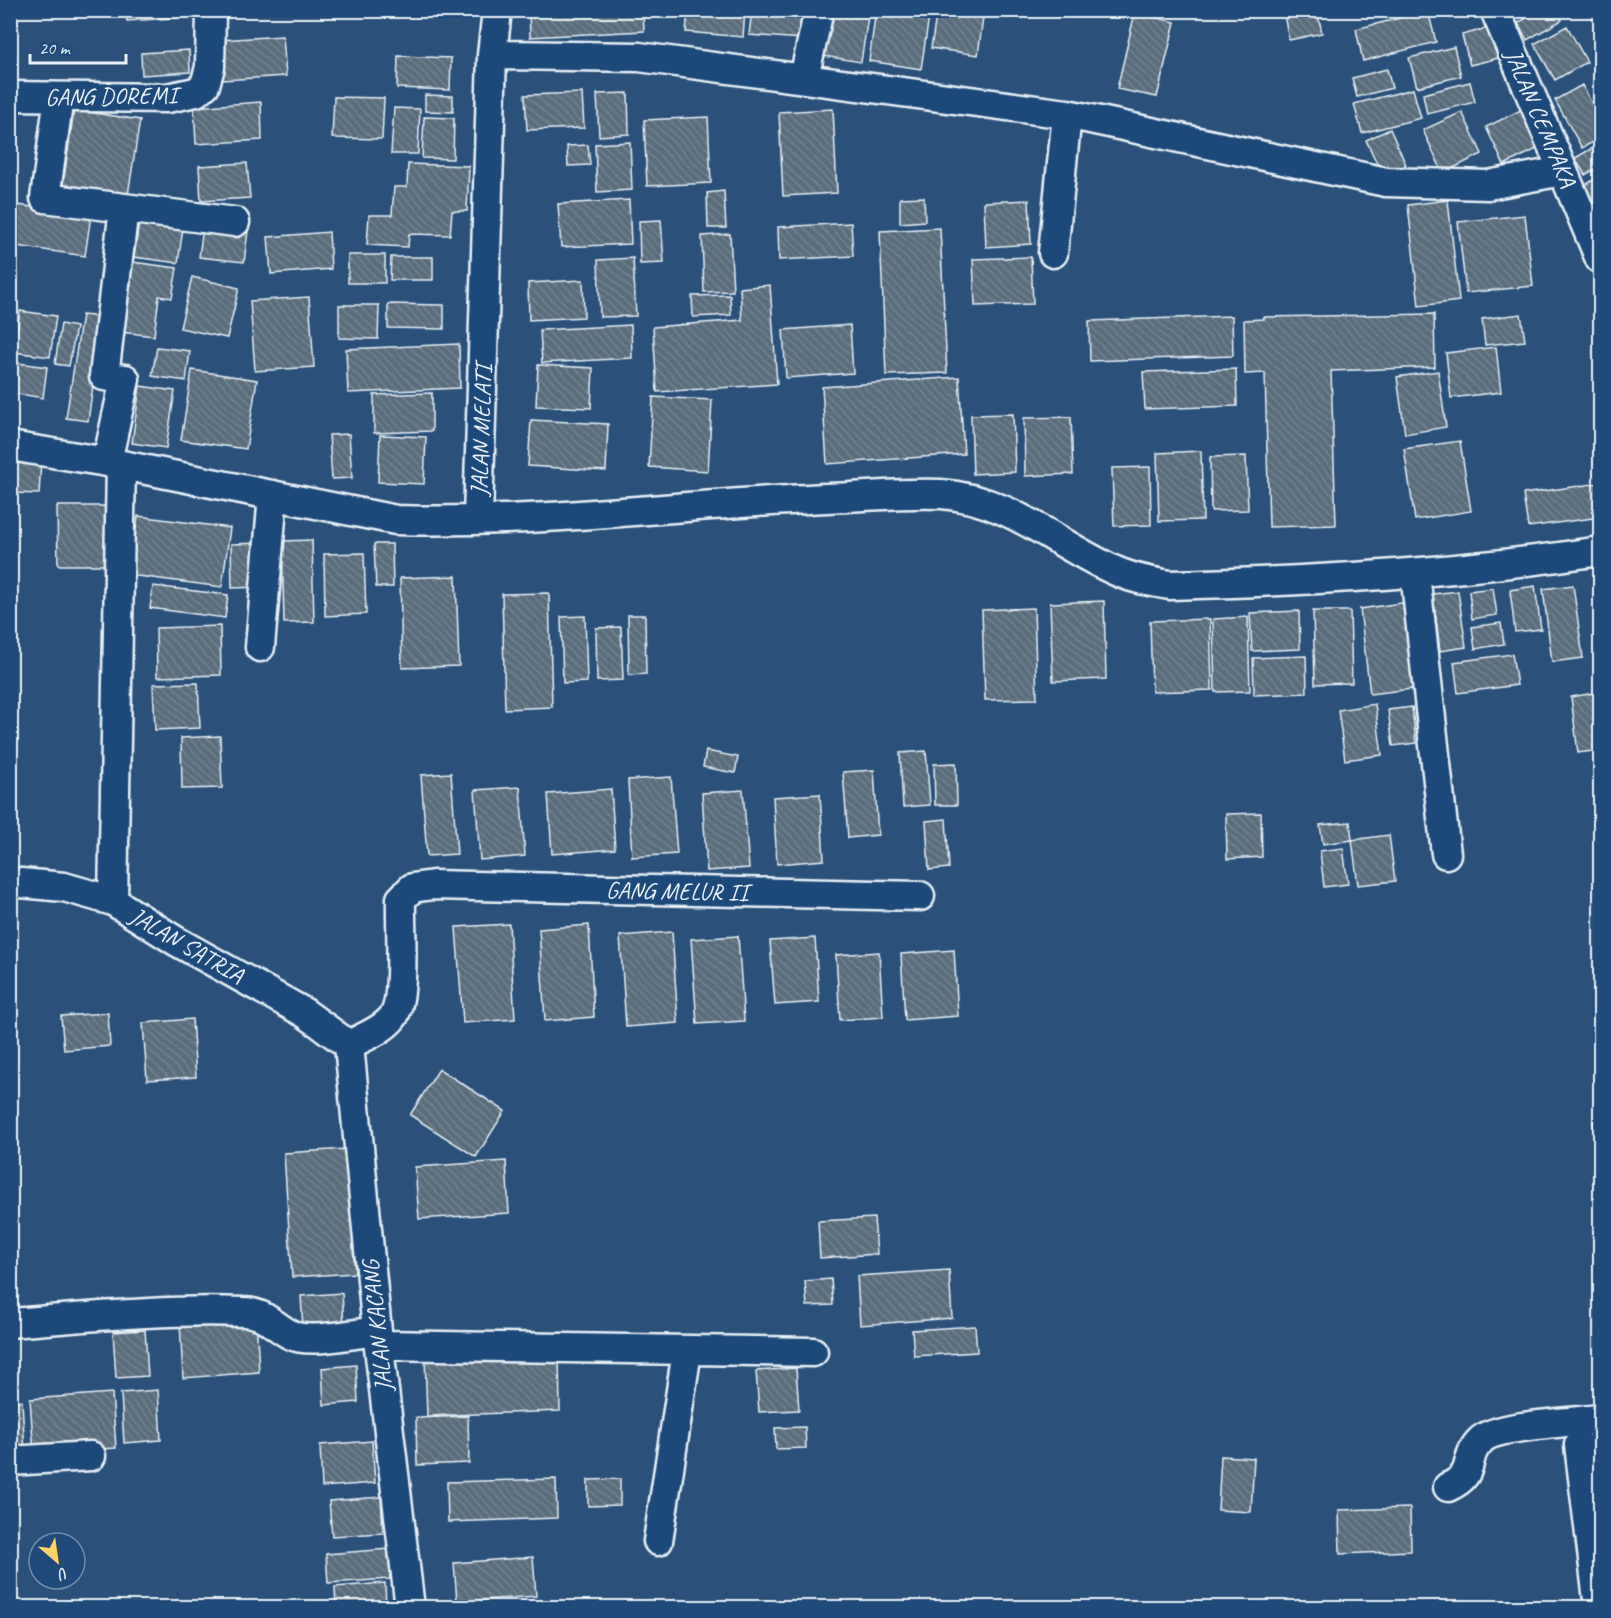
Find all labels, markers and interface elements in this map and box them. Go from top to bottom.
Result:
scale bar [30,27,126,65]
text: 20 m [39,37,72,59]
street label: JALAN CEMPAKA [1498,44,1584,192]
street label: GANG DOREMI [45,80,183,112]
street label: JALAN MELATI [464,358,498,497]
street label: GANG MELUR II [606,875,754,907]
street label: JALAN SATRIA [124,900,250,990]
street label: JALAN KACANG [355,1257,399,1394]
north arrow [27,1531,87,1591]
text: U [53,1563,72,1585]

